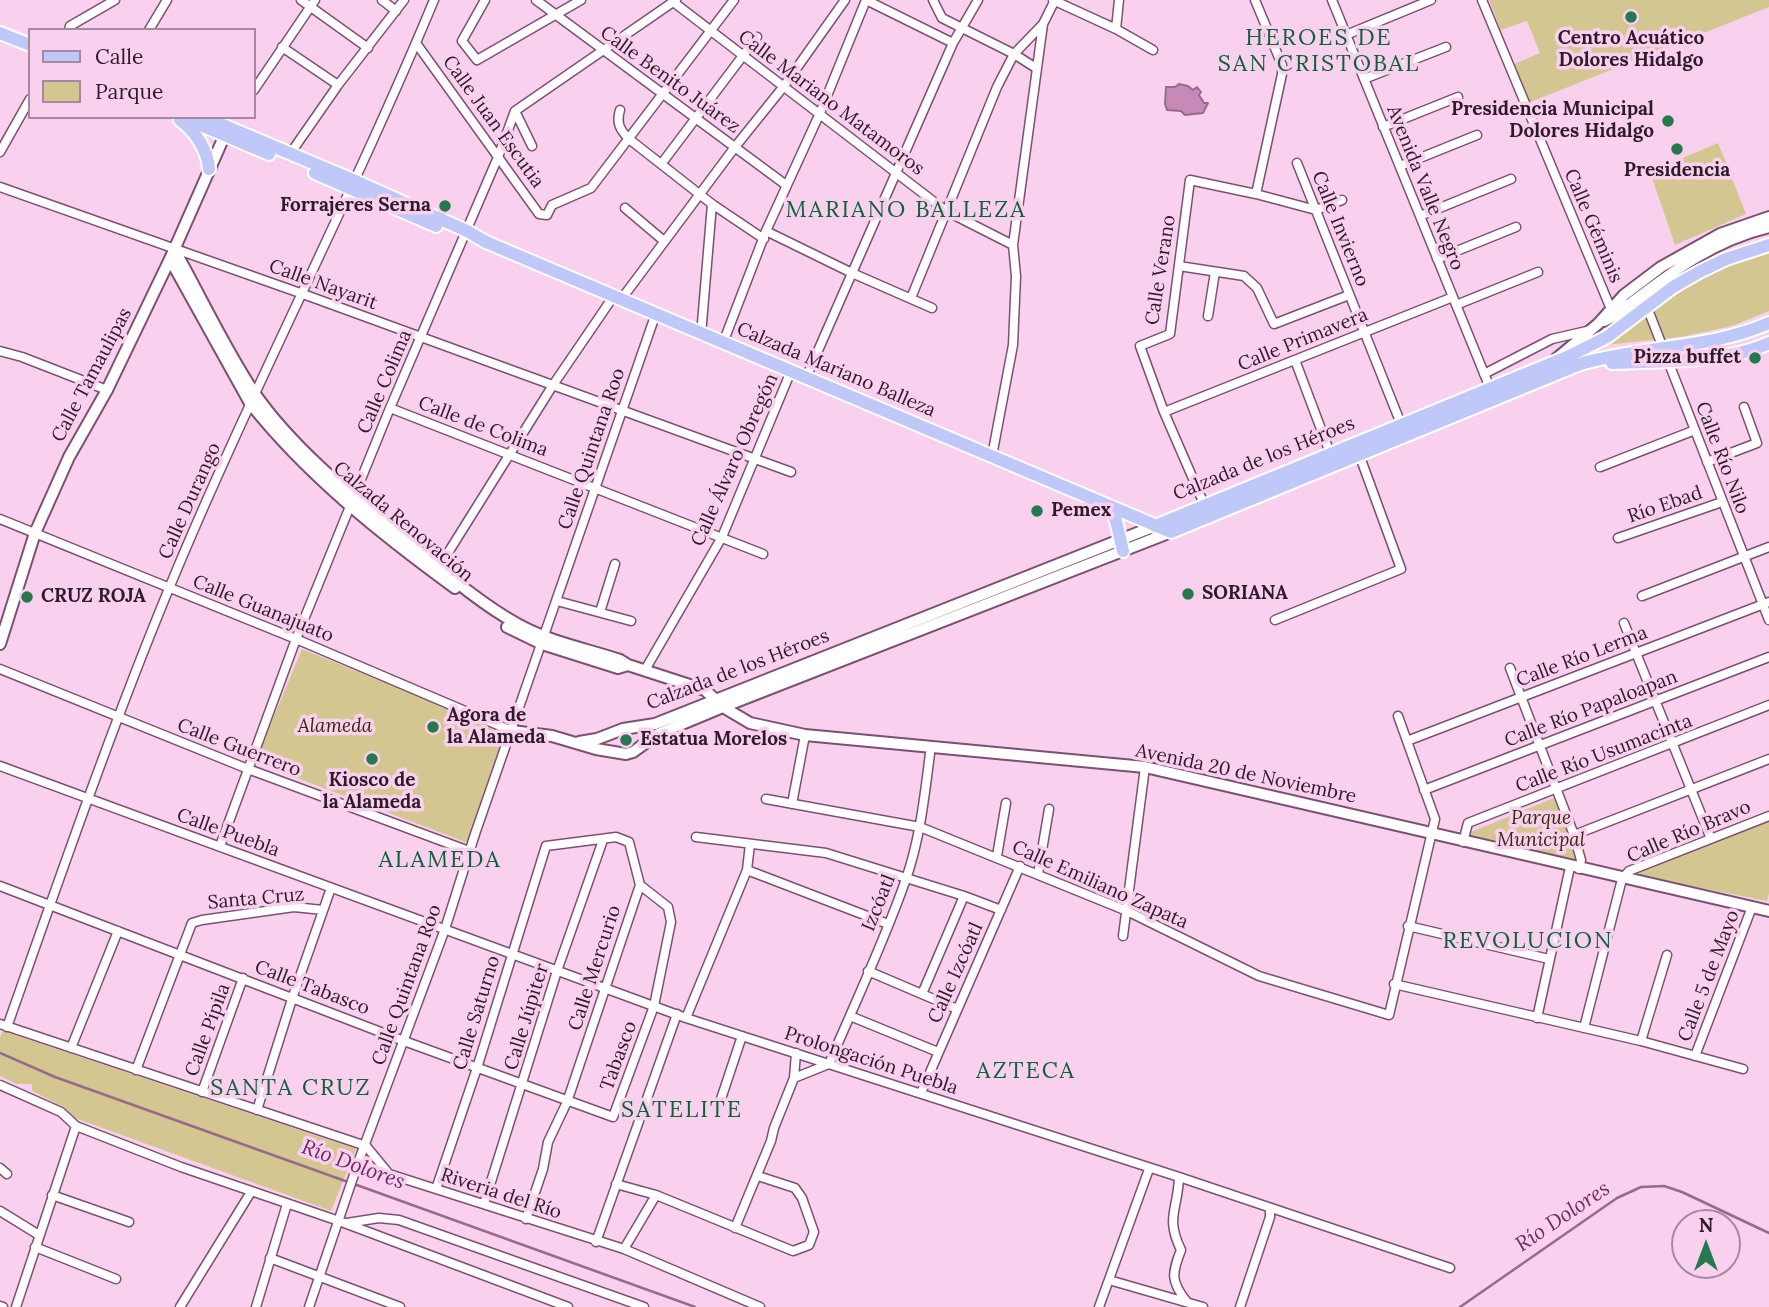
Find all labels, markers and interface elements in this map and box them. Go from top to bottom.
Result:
marker: Centro Acuático Dolores Hidalgo [1623,9,1639,25]
street label: Calle Benito Juárez [595,21,745,139]
district label: HEROES DE SAN CRISTOBAL [1219,24,1419,78]
street label: Calle Mariano Matamoros [733,25,929,181]
legend [28,28,256,119]
place label: Centro Acuático Dolores Hidalgo [1558,28,1704,72]
text: Calle [95,43,143,70]
street label: Calle Juan Escutia [437,51,549,193]
text: Parque [95,78,163,105]
place label: Presidencia Municipal Dolores Hidalgo [1451,99,1654,143]
street label: Avenida Valle Negro [1381,102,1469,274]
marker: Presidencia Municipal Dolores Hidalgo [1660,113,1676,129]
marker: Presidencia [1669,141,1685,157]
place label: Presidencia [1624,160,1730,182]
street label: Calle Géminis [1559,166,1627,286]
street label: Calle Invierno [1307,168,1373,290]
place label: Forrajeres Serna [280,195,431,217]
district label: MARIANO BALLEZA [787,196,1025,224]
marker: Forrajeres Serna [437,198,453,214]
street label: Calle Verano [1141,213,1181,327]
street label: Calle Nayarit [266,255,380,315]
street label: Calle Tamaulipas [47,304,137,446]
street label: Calle Primavera [1235,304,1371,376]
street label: Calzada Mariano Balleza [733,318,939,422]
street label: Calle Colima [353,327,417,437]
place label: Pizza buffet [1634,347,1741,369]
marker: Pizza buffet [1747,350,1763,366]
street label: Calle Quintana Roo [554,365,630,533]
street label: Calle Álvaro Obregón [687,370,783,550]
street label: Calle de Colima [415,392,551,462]
street label: Calle Río Nilo [1690,399,1754,517]
street label: Calzada de los Héroes [1170,412,1358,506]
street label: Calle Durango [154,439,226,563]
street label: Calzada Renovación [328,457,478,587]
street label: Río Ebad [1625,482,1705,528]
place label: Pemex [1051,500,1111,522]
marker: Pemex [1029,503,1045,519]
street label: Calle Guanajuato [189,570,337,648]
place label: SORIANA [1202,583,1288,605]
place label: CRUZ ROJA [41,586,146,608]
marker: SORIANA [1180,586,1196,602]
marker: CRUZ ROJA [19,589,35,605]
street label: Calle Río Lerma [1513,622,1651,692]
street label: Calzada de los Héroes [644,625,832,715]
street label: Calle Río Papaloapan [1501,666,1681,752]
place label: Agora de la Alameda [447,705,545,749]
street label: Calle Río Usumacinta [1513,710,1695,798]
street label: Calle Guerrero [174,714,304,782]
park label: Alameda [298,716,372,738]
marker: Agora de la Alameda [425,719,441,735]
place label: Estatua Morelos [640,729,787,751]
marker: Estatua Morelos [618,732,634,748]
street label: Avenida 20 de Noviembre [1134,739,1358,809]
marker: Kiosco de la Alameda [364,751,380,767]
place label: Kiosco de la Alameda [323,770,421,814]
street label: Calle Río Bravo [1624,796,1754,868]
street label: Calle Puebla [173,804,283,862]
park label: Parque Municipal [1497,808,1585,852]
street label: Calle Emiliano Zapata [1008,836,1192,934]
district label: ALAMEDA [379,846,501,874]
street label: Izcóatl [857,871,901,935]
street label: Santa Cruz [207,883,305,915]
street label: Calle Quintana Roo [367,902,447,1068]
street label: Calle Mercurio [564,902,626,1034]
street label: Calle 5 de Mayo [1673,907,1745,1045]
street label: Calle Izcóatl [924,919,988,1027]
district label: REVOLUCION [1444,927,1612,955]
street label: Calle Saturno [449,953,505,1073]
street label: Calle Tabasco [251,956,373,1020]
street label: Calle Júpiter [500,961,554,1073]
street label: Calle Pípila [181,980,235,1080]
street label: Tabasco [596,1018,642,1094]
street label: Prolongación Puebla [781,1022,961,1100]
district label: AZTECA [977,1057,1075,1085]
district label: SANTA CRUZ [212,1074,370,1102]
district label: SATELITE [622,1096,742,1124]
water label: Río Dolores [298,1135,408,1195]
street label: Riveria del Río [438,1164,564,1224]
water label: Río Dolores [1511,1176,1615,1258]
north arrow [1671,1209,1741,1279]
text: N [1699,1213,1713,1237]

